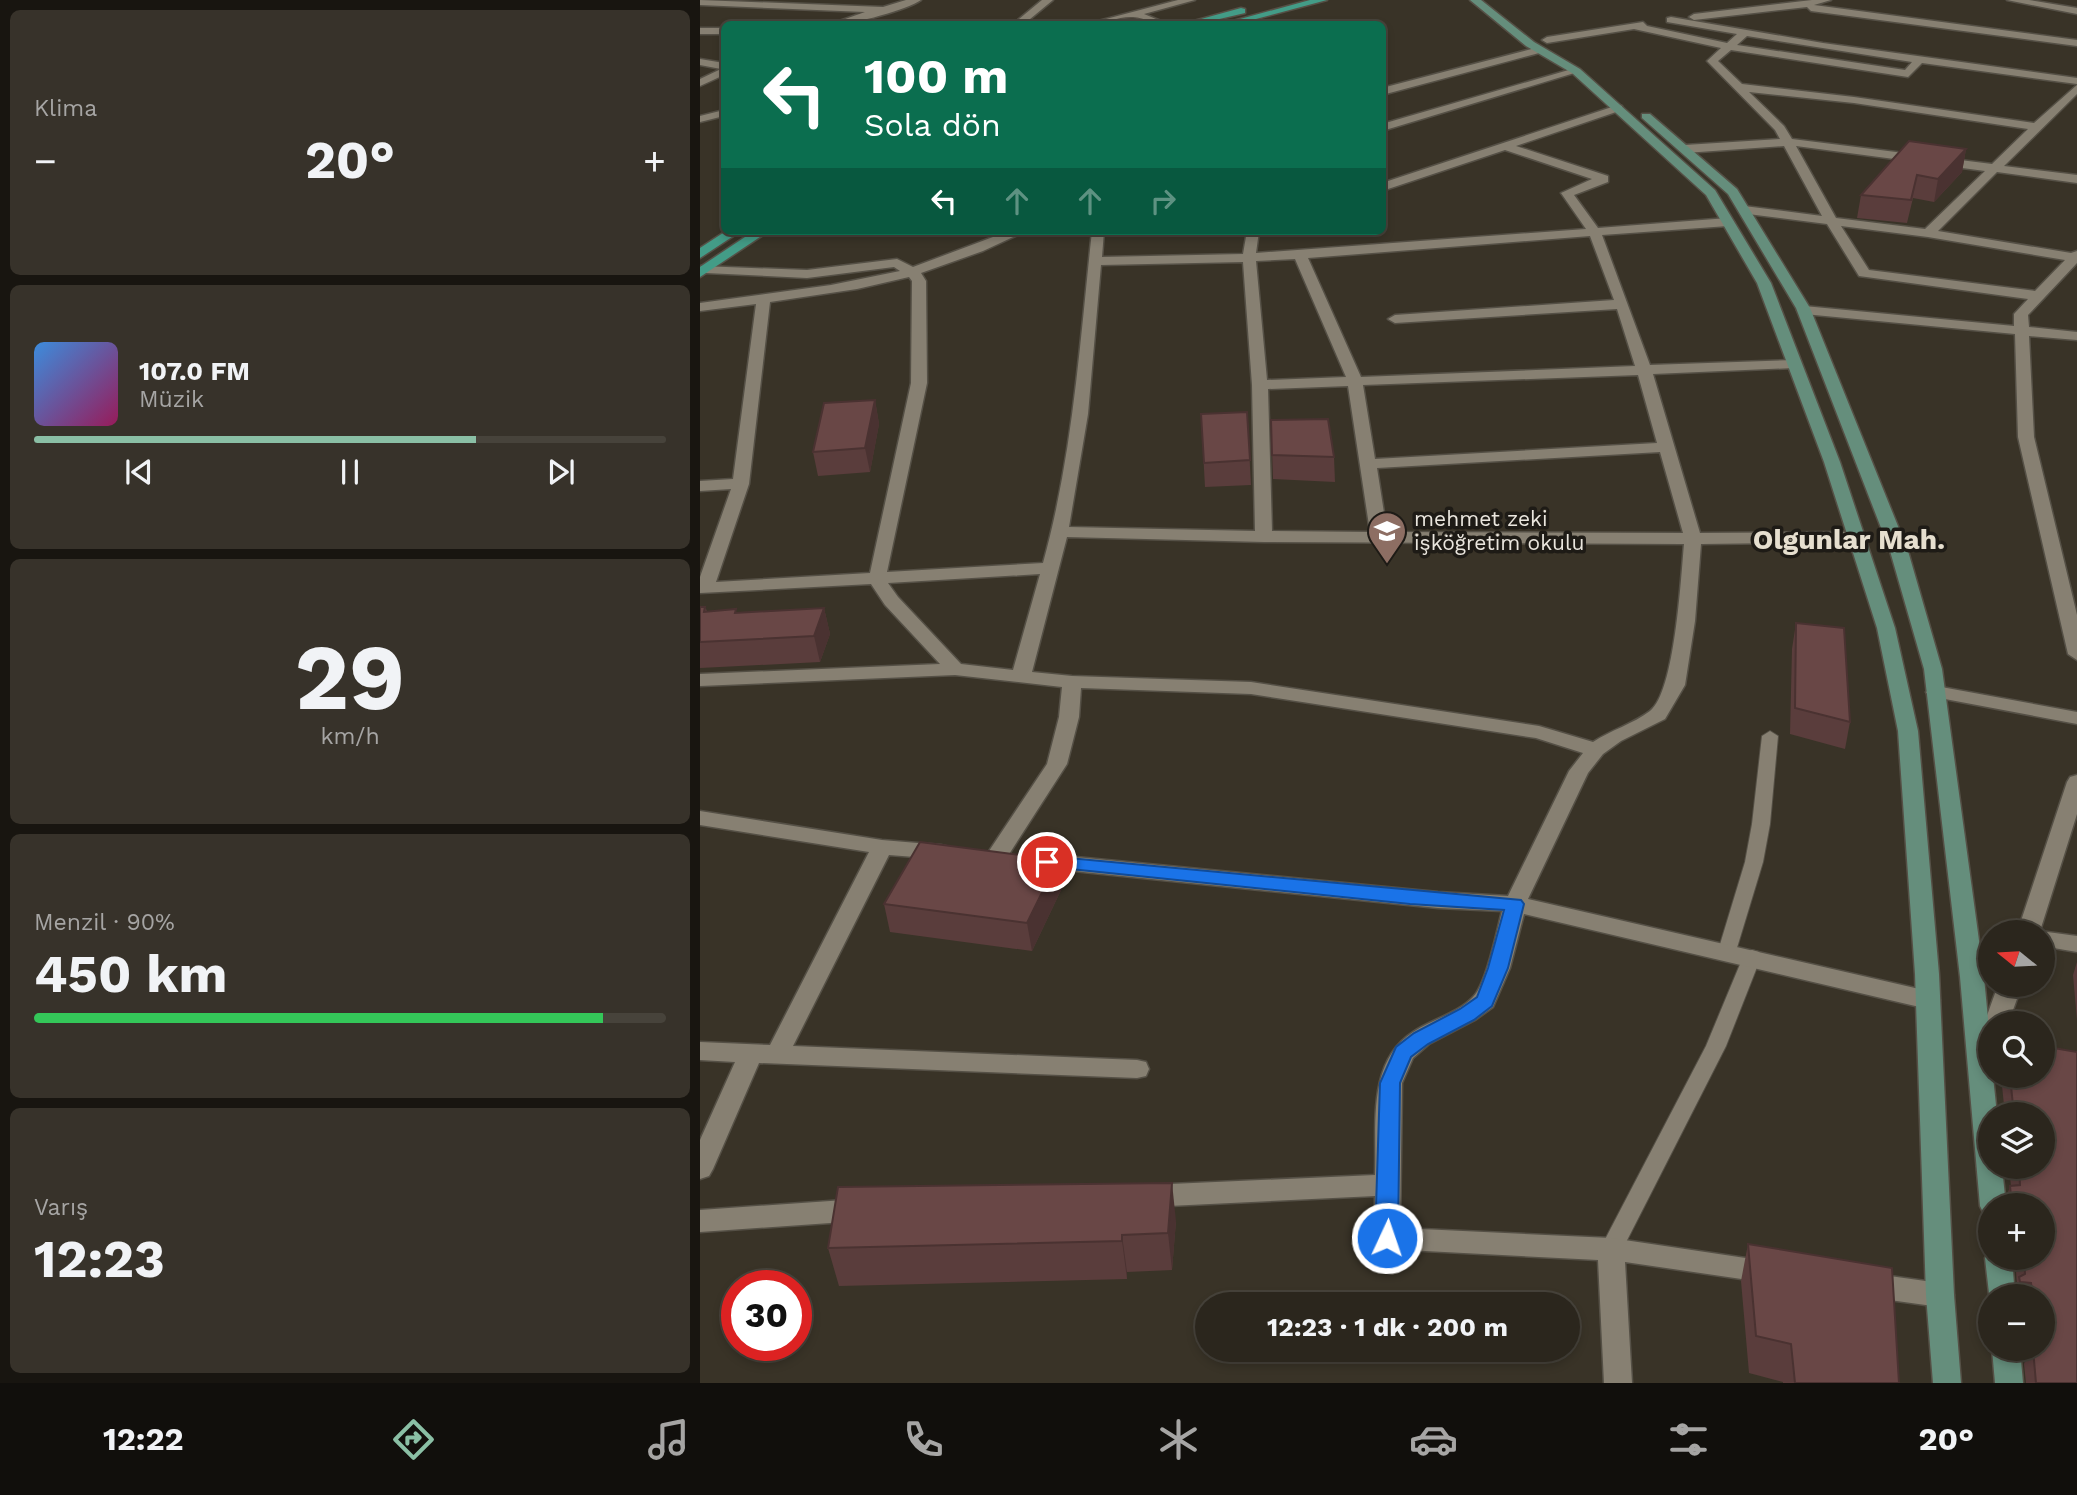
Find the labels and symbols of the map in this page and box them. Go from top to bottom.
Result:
place label: mehmet zeki işköğretim okulu [1414,506,1584,555]
school or university icon: mehmet zeki işköğretim okulu [1366,510,1408,565]
district label: Olgunlar Mah. [1753,523,1945,556]
pin [1017,832,1077,892]
north arrow [1978,920,2054,998]
position arrow [1350,1201,1424,1275]
speed limit sign: 30 [721,1270,812,1361]

